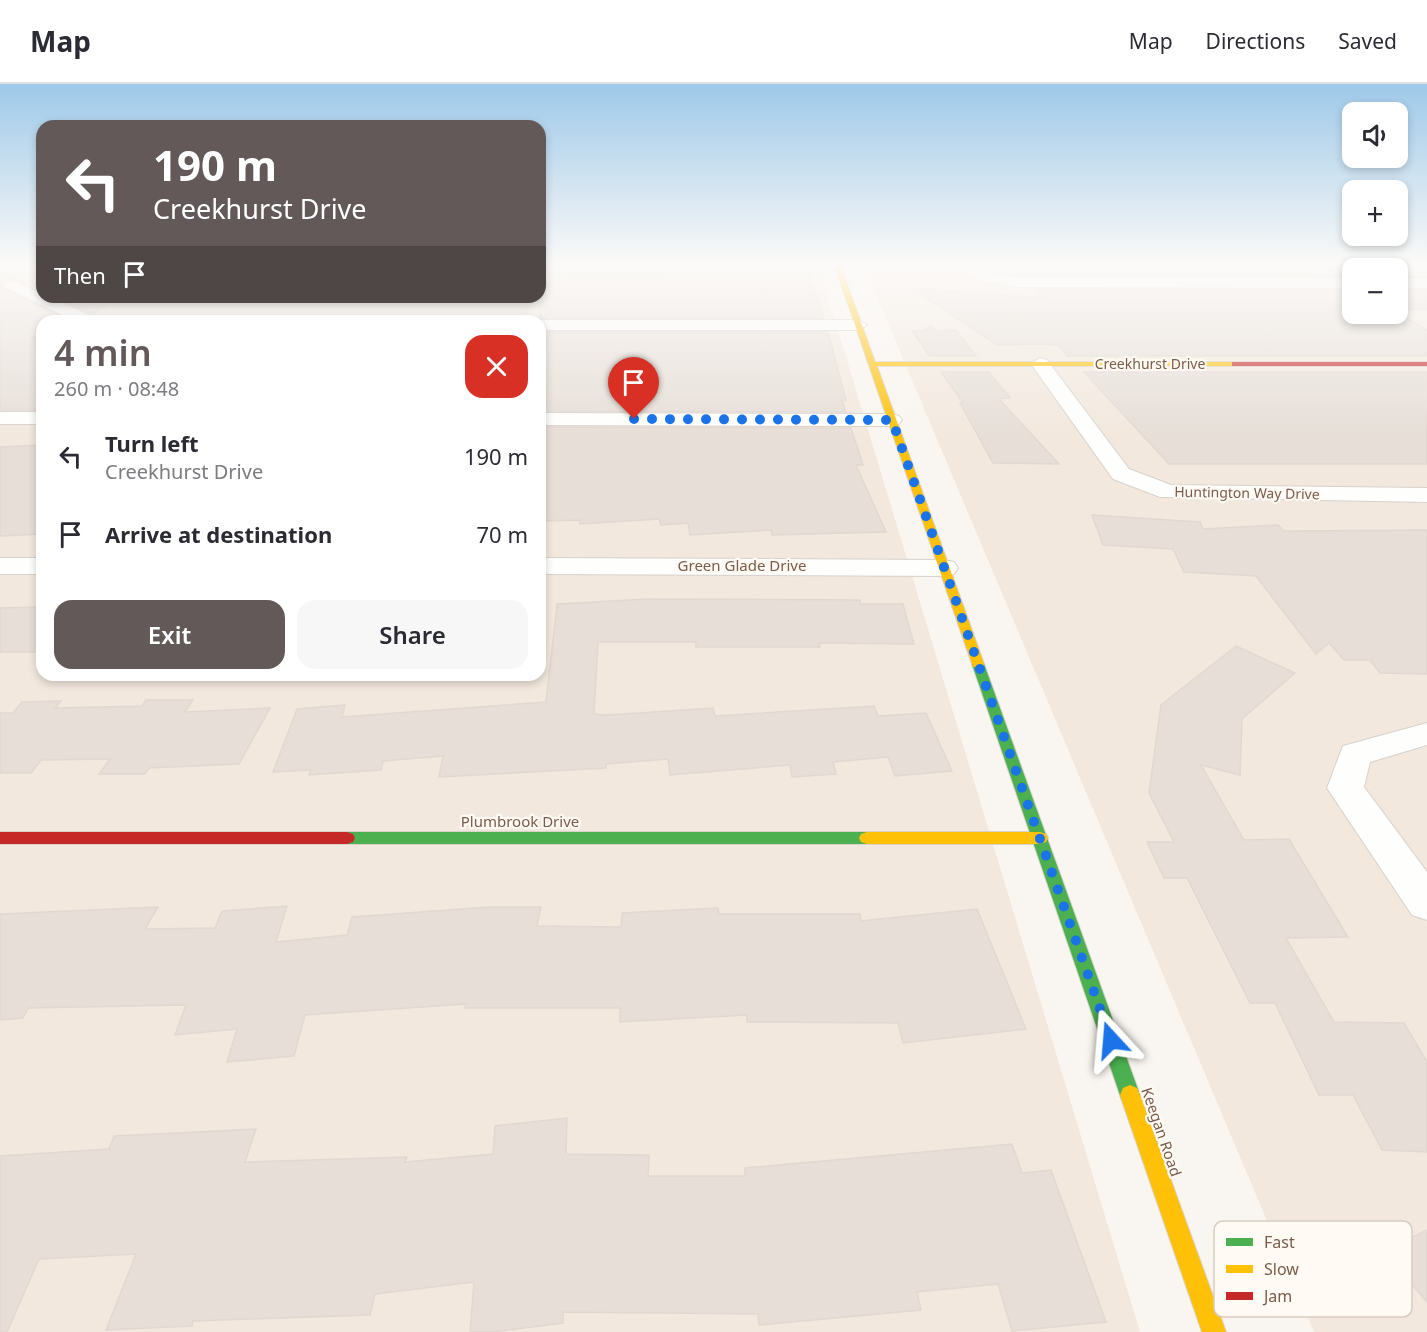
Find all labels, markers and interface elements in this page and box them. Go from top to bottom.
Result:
text: Map [30,22,91,60]
text: Map [1129,27,1173,55]
text: Directions [1206,27,1305,55]
text: Saved [1338,27,1397,55]
map controls [1342,102,1408,324]
button: sound [1342,102,1408,168]
text: 190 m [153,136,277,193]
icon: left [54,144,132,222]
button: + [1342,180,1408,246]
text: Creekhurst Drive [153,190,367,227]
icon: arrive [118,258,151,291]
button: − [1342,258,1408,324]
text: Then [54,260,106,290]
text: 4 min [54,328,152,377]
button: close [465,335,528,398]
street label: Creekhurst Drive [1095,354,1205,373]
pin [608,357,659,419]
icon: arrive [617,366,650,399]
text: 260 m · 08:48 [54,375,179,402]
text: Turn left [105,428,199,458]
icon: left [54,440,87,473]
text: 190 m [464,441,528,471]
text: Creekhurst Drive [105,458,263,485]
street label: Huntington Way Drive [1174,482,1320,503]
icon: arrive [54,518,87,551]
text: Arrive at destination [105,519,332,549]
text: 70 m [477,519,528,549]
street label: Green Glade Drive [678,555,806,575]
button: Exit [54,600,285,669]
button: Share [297,600,528,669]
street label: Plumbrook Drive [461,811,579,831]
position arrow [1079,1008,1143,1072]
street label: Keegan Road [1137,1084,1187,1179]
legend [1214,1221,1412,1317]
text: Fast [1264,1231,1295,1253]
text: Slow [1264,1258,1299,1280]
text: Jam [1262,1285,1292,1307]

